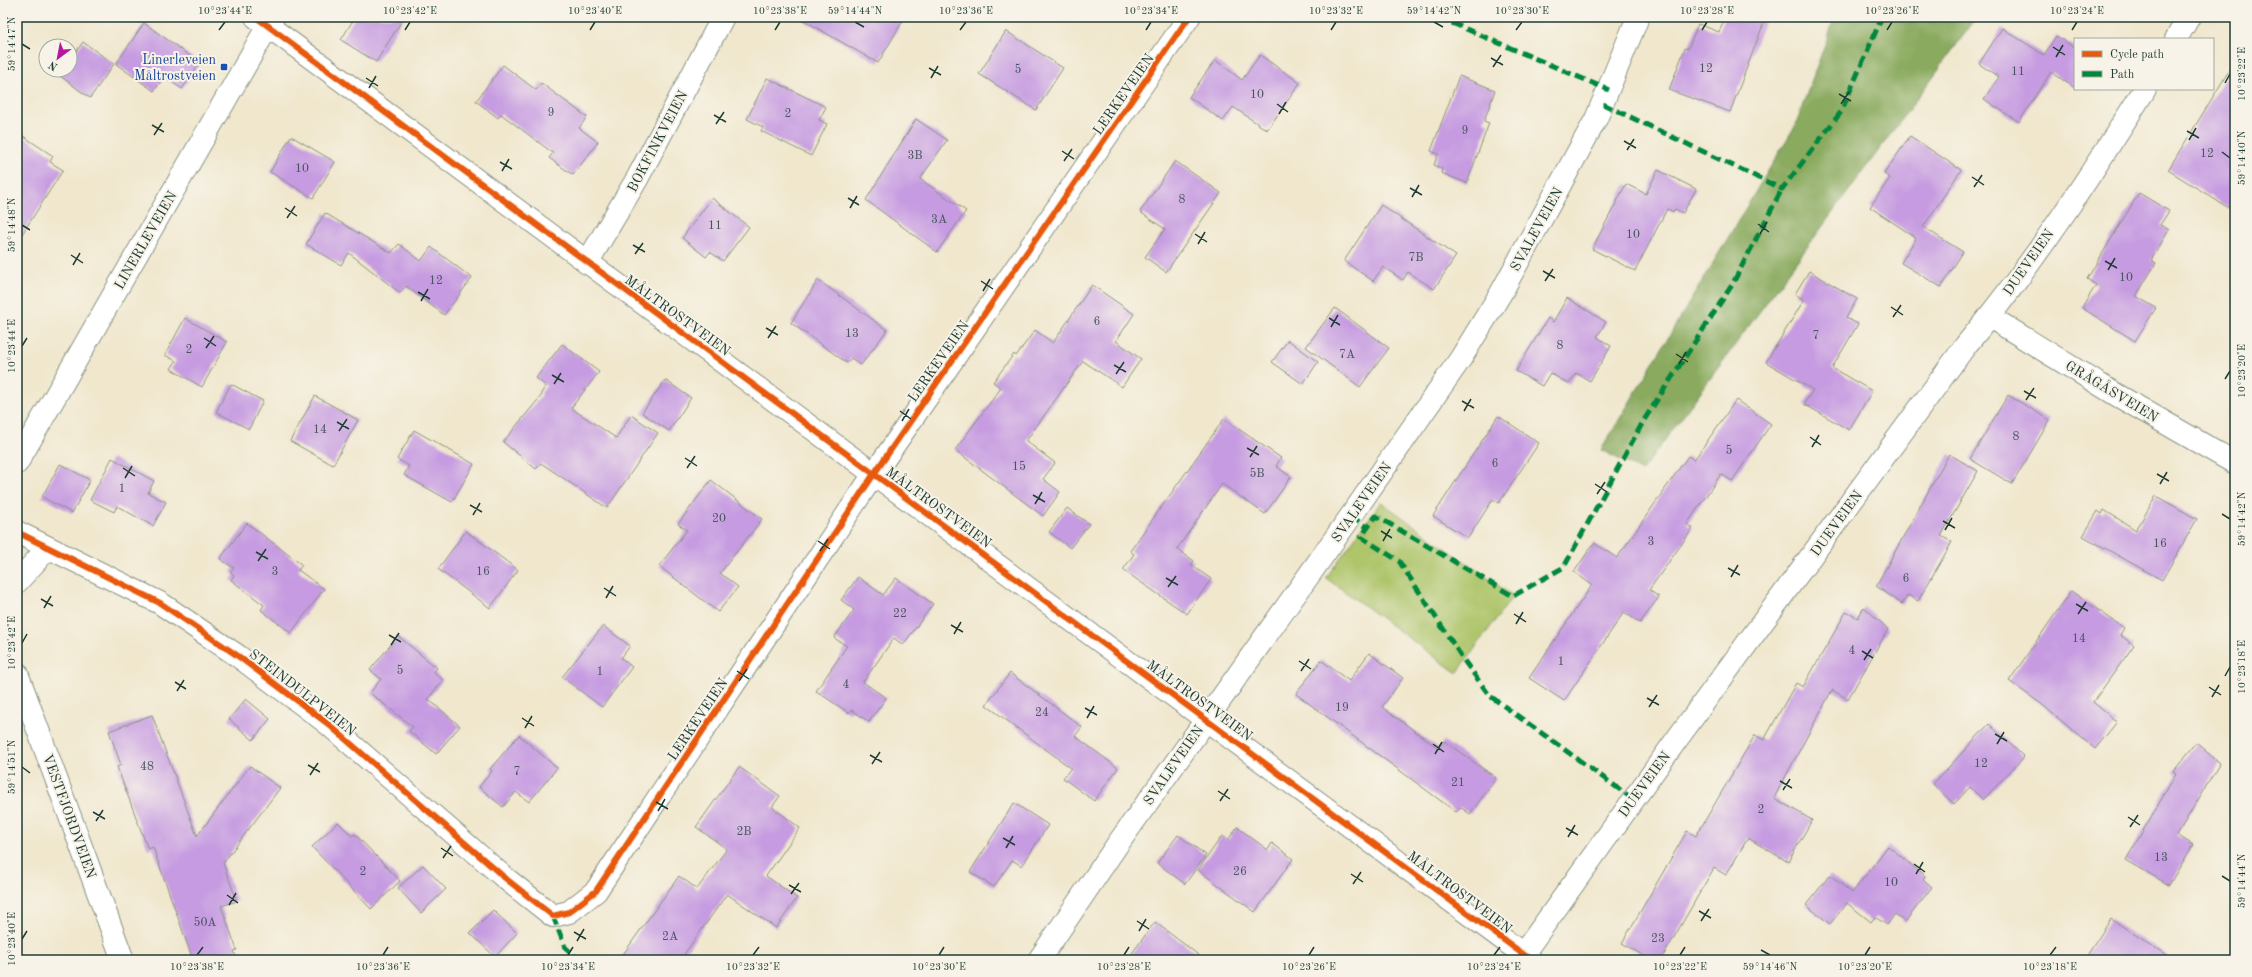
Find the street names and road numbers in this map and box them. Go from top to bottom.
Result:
street label: LERKEVEIEN [1091,51,1157,138]
street label: BOKFINKVEIEN [625,88,691,195]
street label: SVALEVEIEN [1508,185,1566,274]
street label: LINERLEVEIEN [112,189,180,292]
street label: DUEVEIEN [2001,227,2057,298]
street label: MÅLTROSTVEIEN [622,270,735,359]
street label: LERKEVEIEN [906,318,972,405]
street label: GRÅGÅSVEIEN [2063,355,2163,425]
street label: SVALEVEIEN [1329,460,1395,545]
street label: MÅLTROSTVEIEN [883,462,996,551]
street label: DUEVEIEN [1808,488,1865,559]
street label: STEINDULPVEIEN [246,647,359,739]
street label: MÅLTROSTVEIEN [1144,655,1257,744]
street label: LERKEVEIEN [665,676,731,763]
street label: SVALEVEIEN [1141,723,1207,808]
street label: DUEVEIEN [1616,749,1673,820]
street label: VESTFJORDVEIEN [40,752,98,881]
street label: MÅLTROSTVEIEN [1405,846,1517,937]

